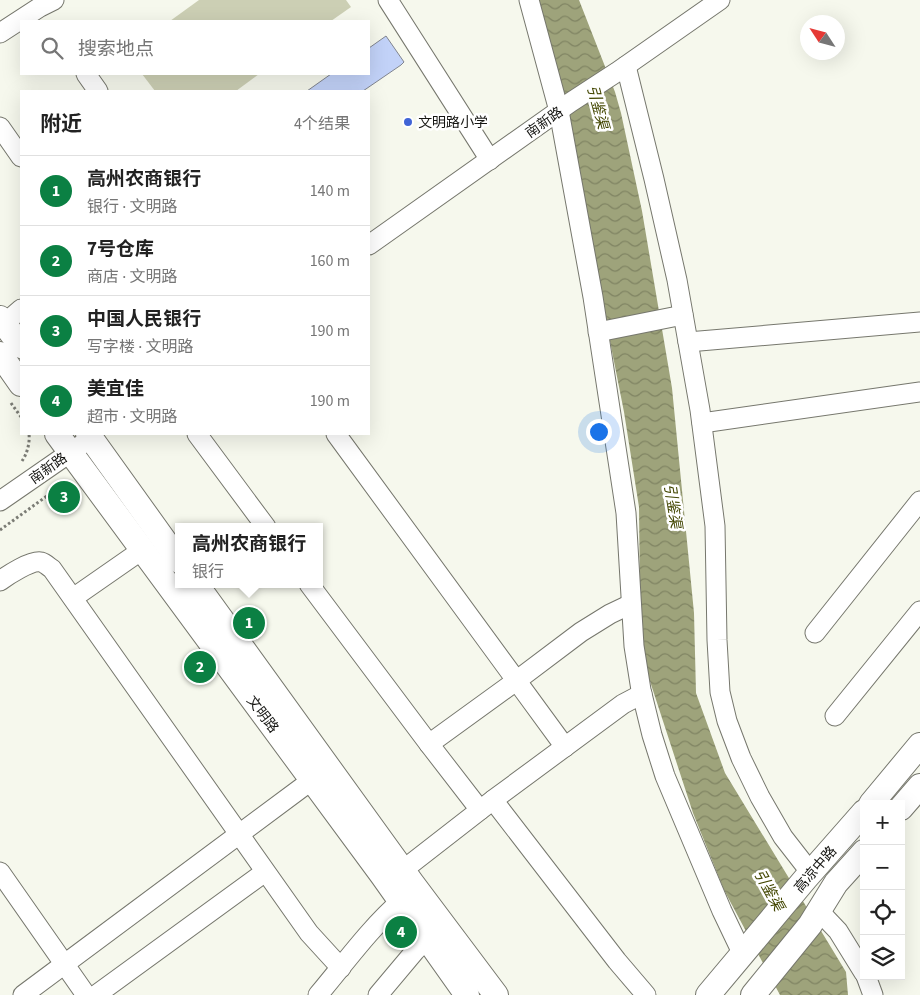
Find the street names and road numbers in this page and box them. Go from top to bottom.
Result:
street label: 南新路 [522,103,568,143]
street label: 南新路 [26,449,72,489]
street label: 文明路 [242,692,283,737]
street label: 高凉中路 [790,842,842,897]

